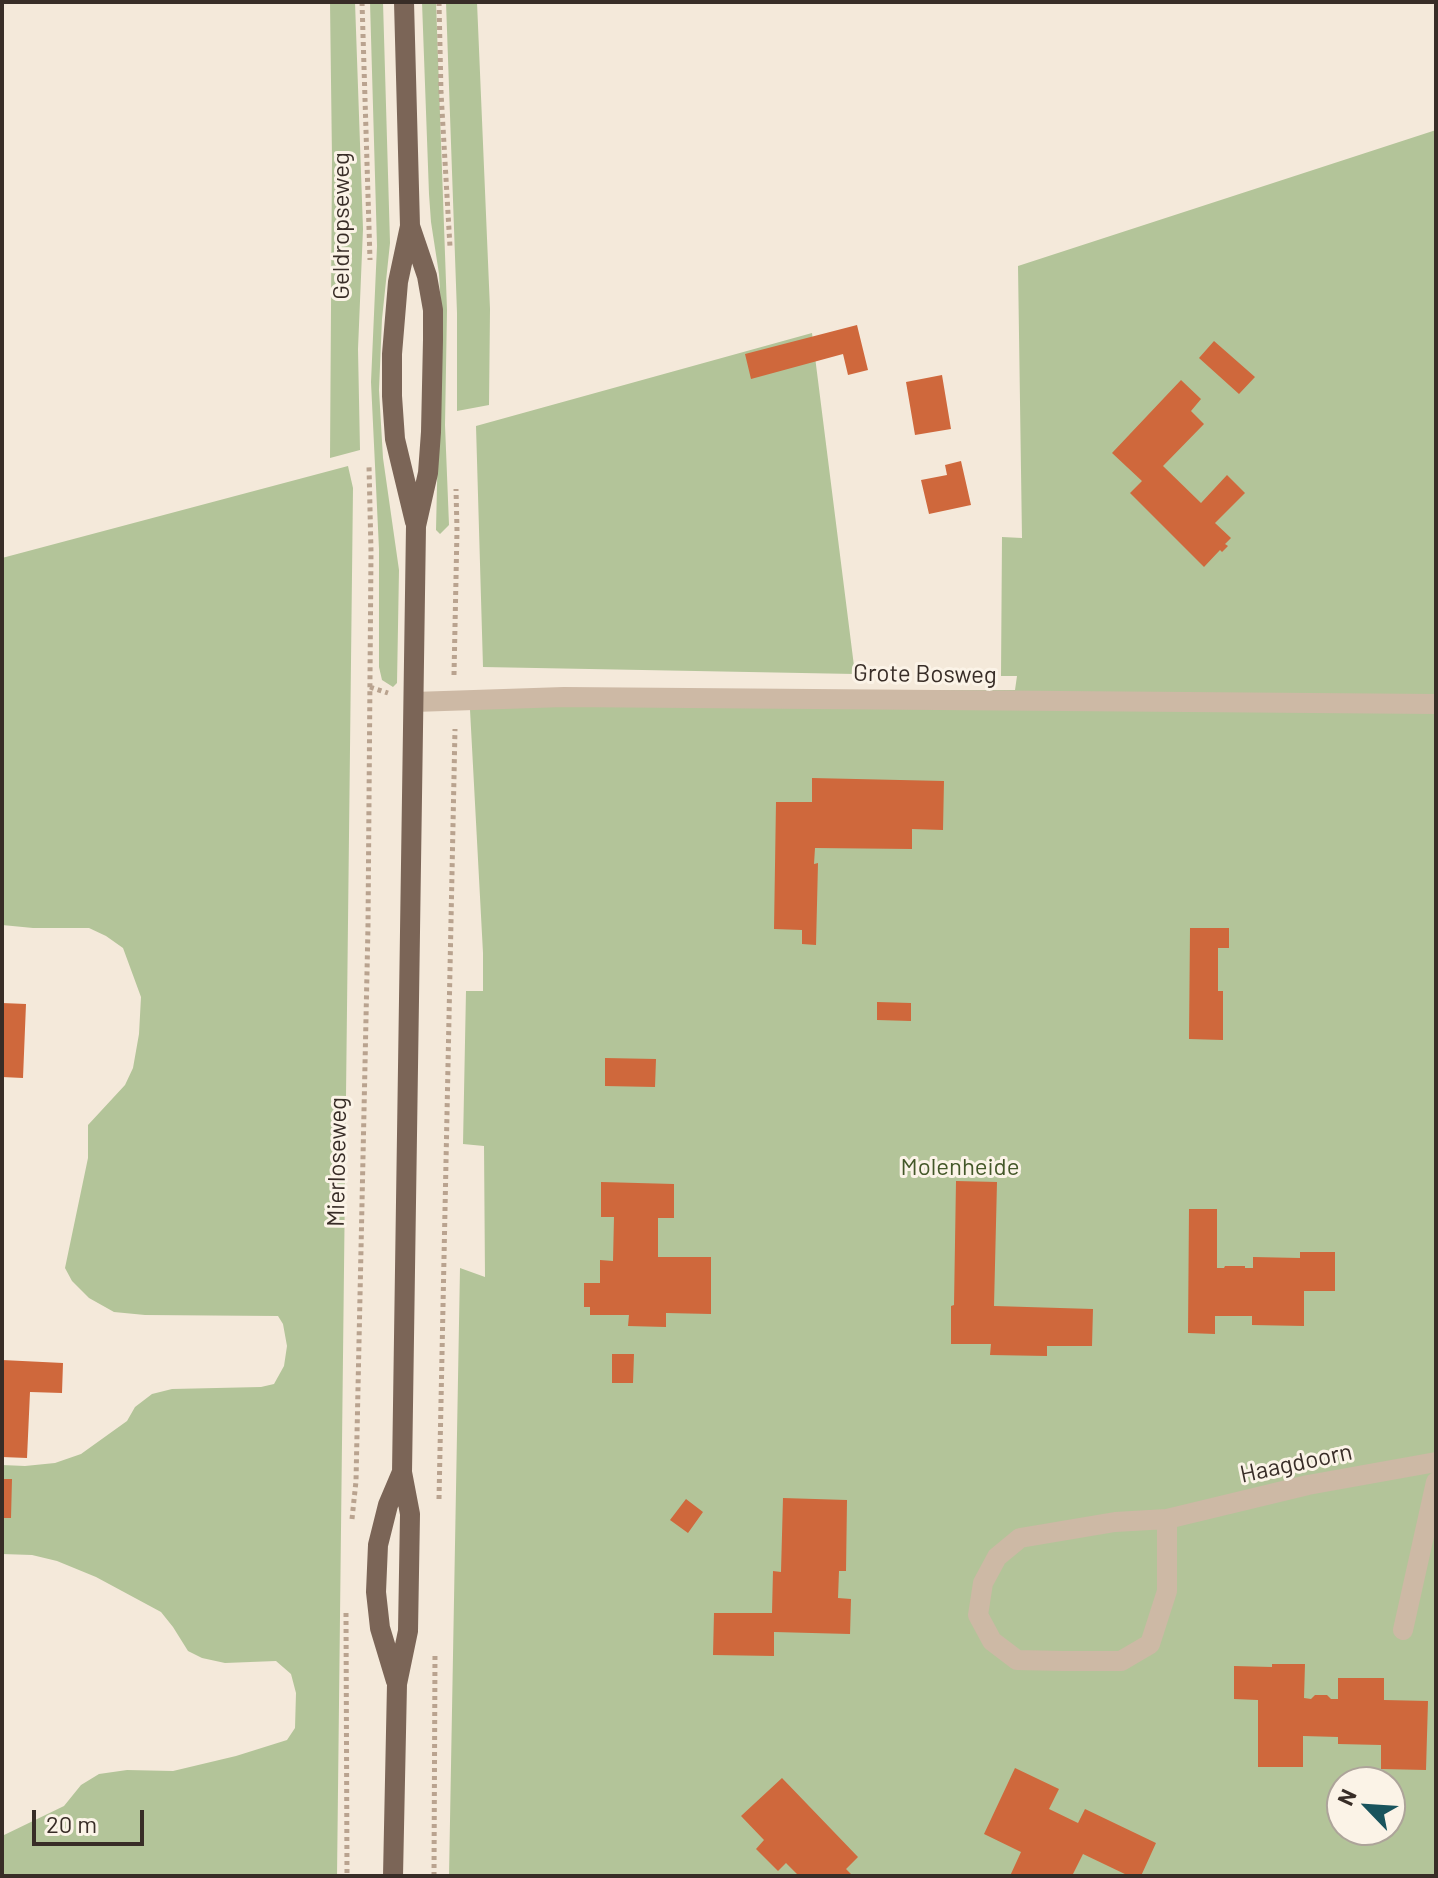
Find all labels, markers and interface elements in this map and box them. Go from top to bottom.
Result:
street label: Geldropseweg [327,152,355,300]
street label: Grote Bosweg [853,658,997,690]
street label: Mierloseweg [321,1097,353,1227]
park label: Molenheide [900,1153,1020,1181]
street label: Haagdoorn [1237,1437,1355,1489]
north arrow [1326,1766,1406,1846]
text: N [1331,1785,1361,1809]
scale bar [36,1794,148,1844]
text: 20 m [46,1809,97,1838]

